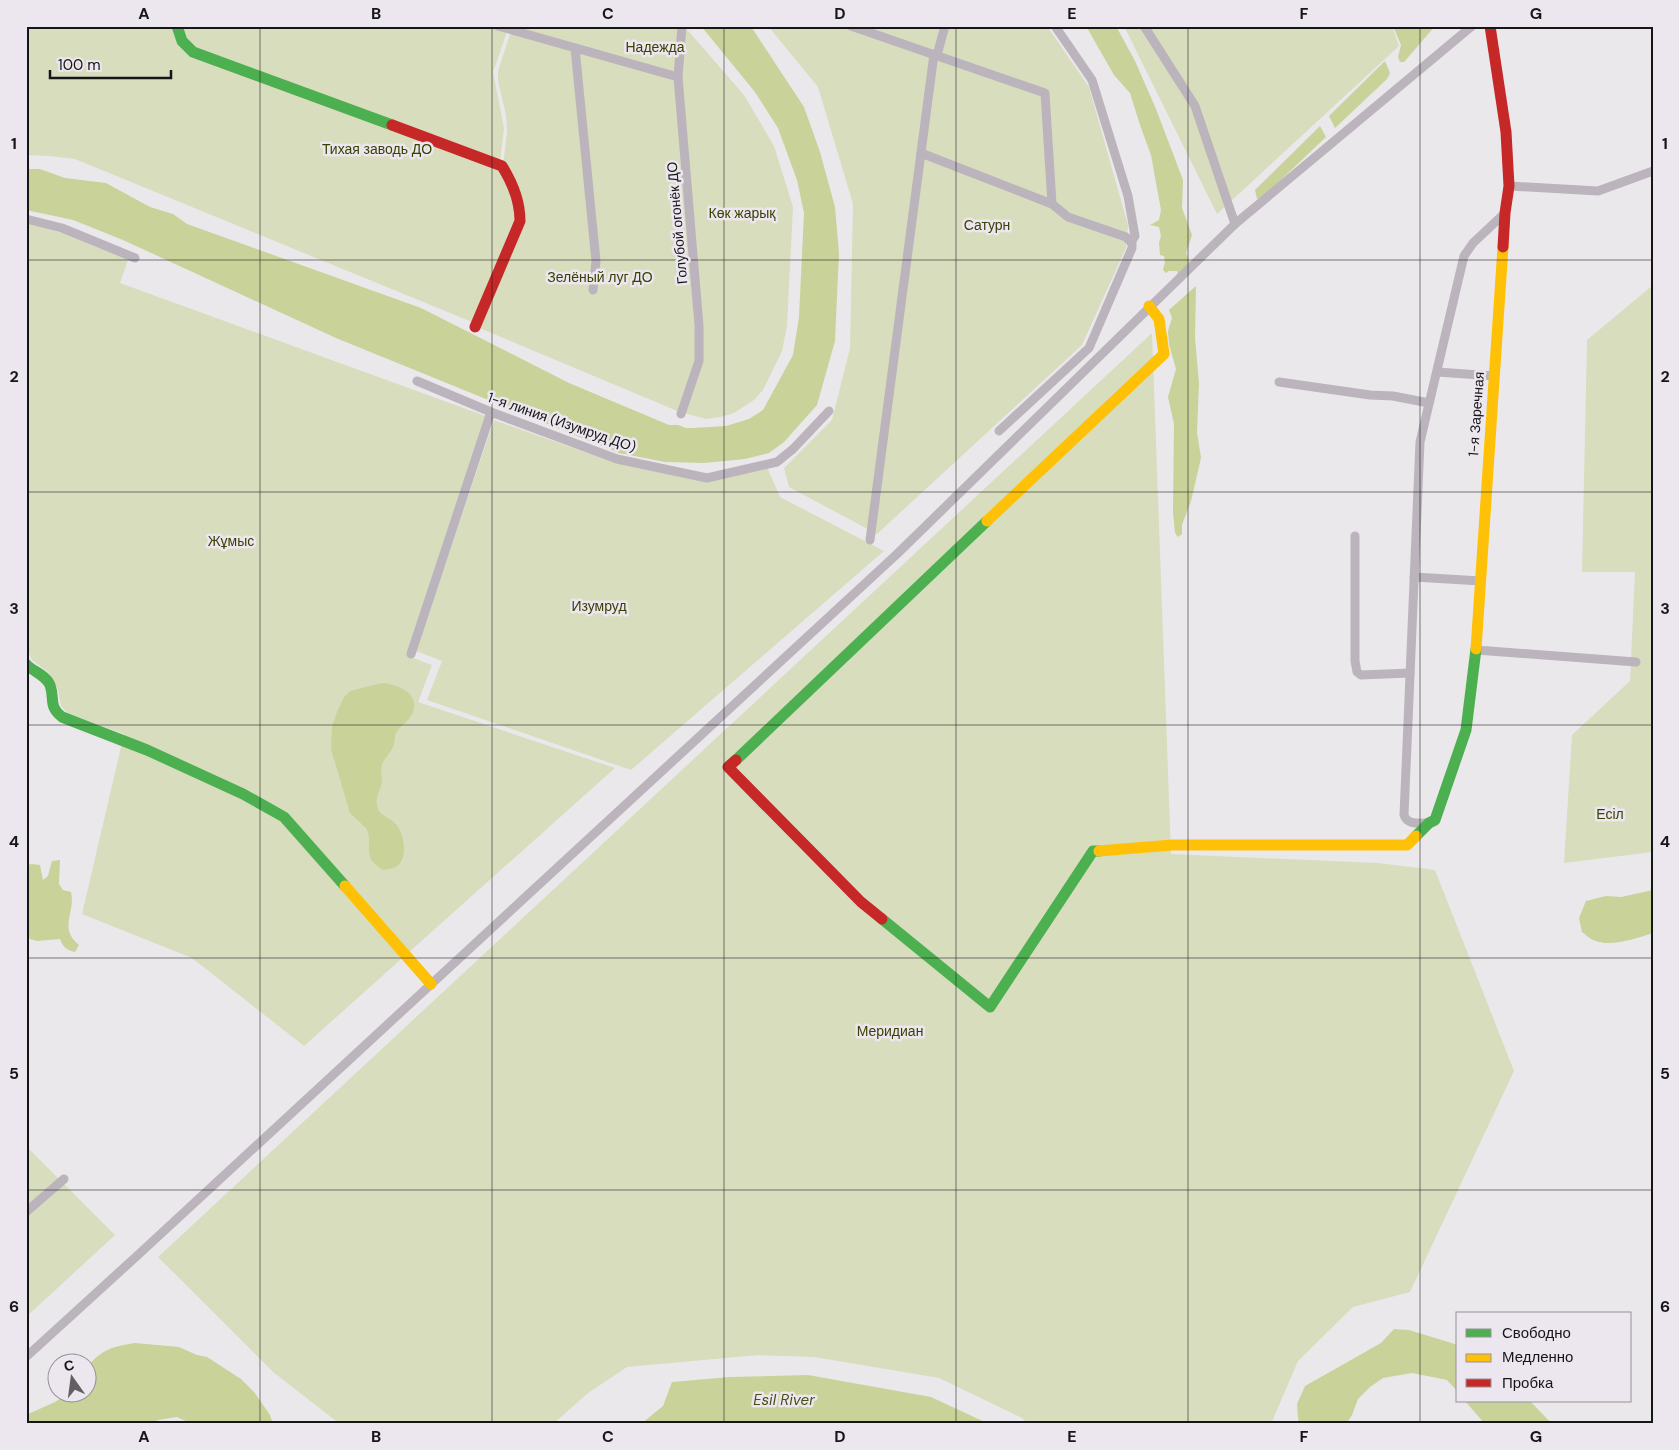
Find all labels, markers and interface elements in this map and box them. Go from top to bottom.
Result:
text: A [138,3,150,24]
text: B [371,3,381,24]
text: C [602,3,614,24]
text: D [834,3,846,24]
text: E [1067,3,1077,24]
text: F [1300,3,1309,24]
text: G [1530,3,1542,24]
park label: Надежда [625,38,685,56]
scale bar [50,48,171,80]
text: 100 m [58,55,101,75]
text: 1 [11,133,17,154]
text: 1 [1662,133,1668,154]
park label: Тихая заводь ДО [322,140,432,158]
street label: Голубой огонёк ДО [663,161,691,285]
park label: Көк жарық [709,204,776,222]
park label: Сатурн [964,216,1010,234]
park label: Зелёный луг ДО [547,268,653,286]
text: 2 [9,366,19,387]
text: 2 [1660,366,1670,387]
street label: 1-я Заречная [1464,371,1488,457]
street label: 1-я линия (Изумруд ДО) [485,388,639,456]
park label: Жұмыс [208,532,254,550]
park label: Изумруд [571,597,627,615]
text: 3 [9,598,19,619]
text: 3 [1660,598,1670,619]
park label: Есіл [1596,805,1624,823]
text: 4 [9,831,19,852]
text: 4 [1660,831,1670,852]
park label: Меридиан [857,1022,923,1040]
text: 5 [9,1063,19,1084]
text: 5 [1660,1063,1670,1084]
text: 6 [9,1296,19,1317]
text: 6 [1660,1296,1670,1317]
legend [1456,1312,1632,1402]
text: Свободно [1502,1323,1571,1343]
text: Медленно [1502,1347,1573,1367]
north arrow [48,1352,98,1402]
text: С [62,1355,76,1375]
text: Пробка [1502,1373,1554,1393]
water label: Esil River [753,1390,815,1410]
text: A [138,1426,150,1447]
text: B [371,1426,381,1447]
text: C [602,1426,614,1447]
text: D [834,1426,846,1447]
text: E [1067,1426,1077,1447]
text: F [1300,1426,1309,1447]
text: G [1530,1426,1542,1447]

